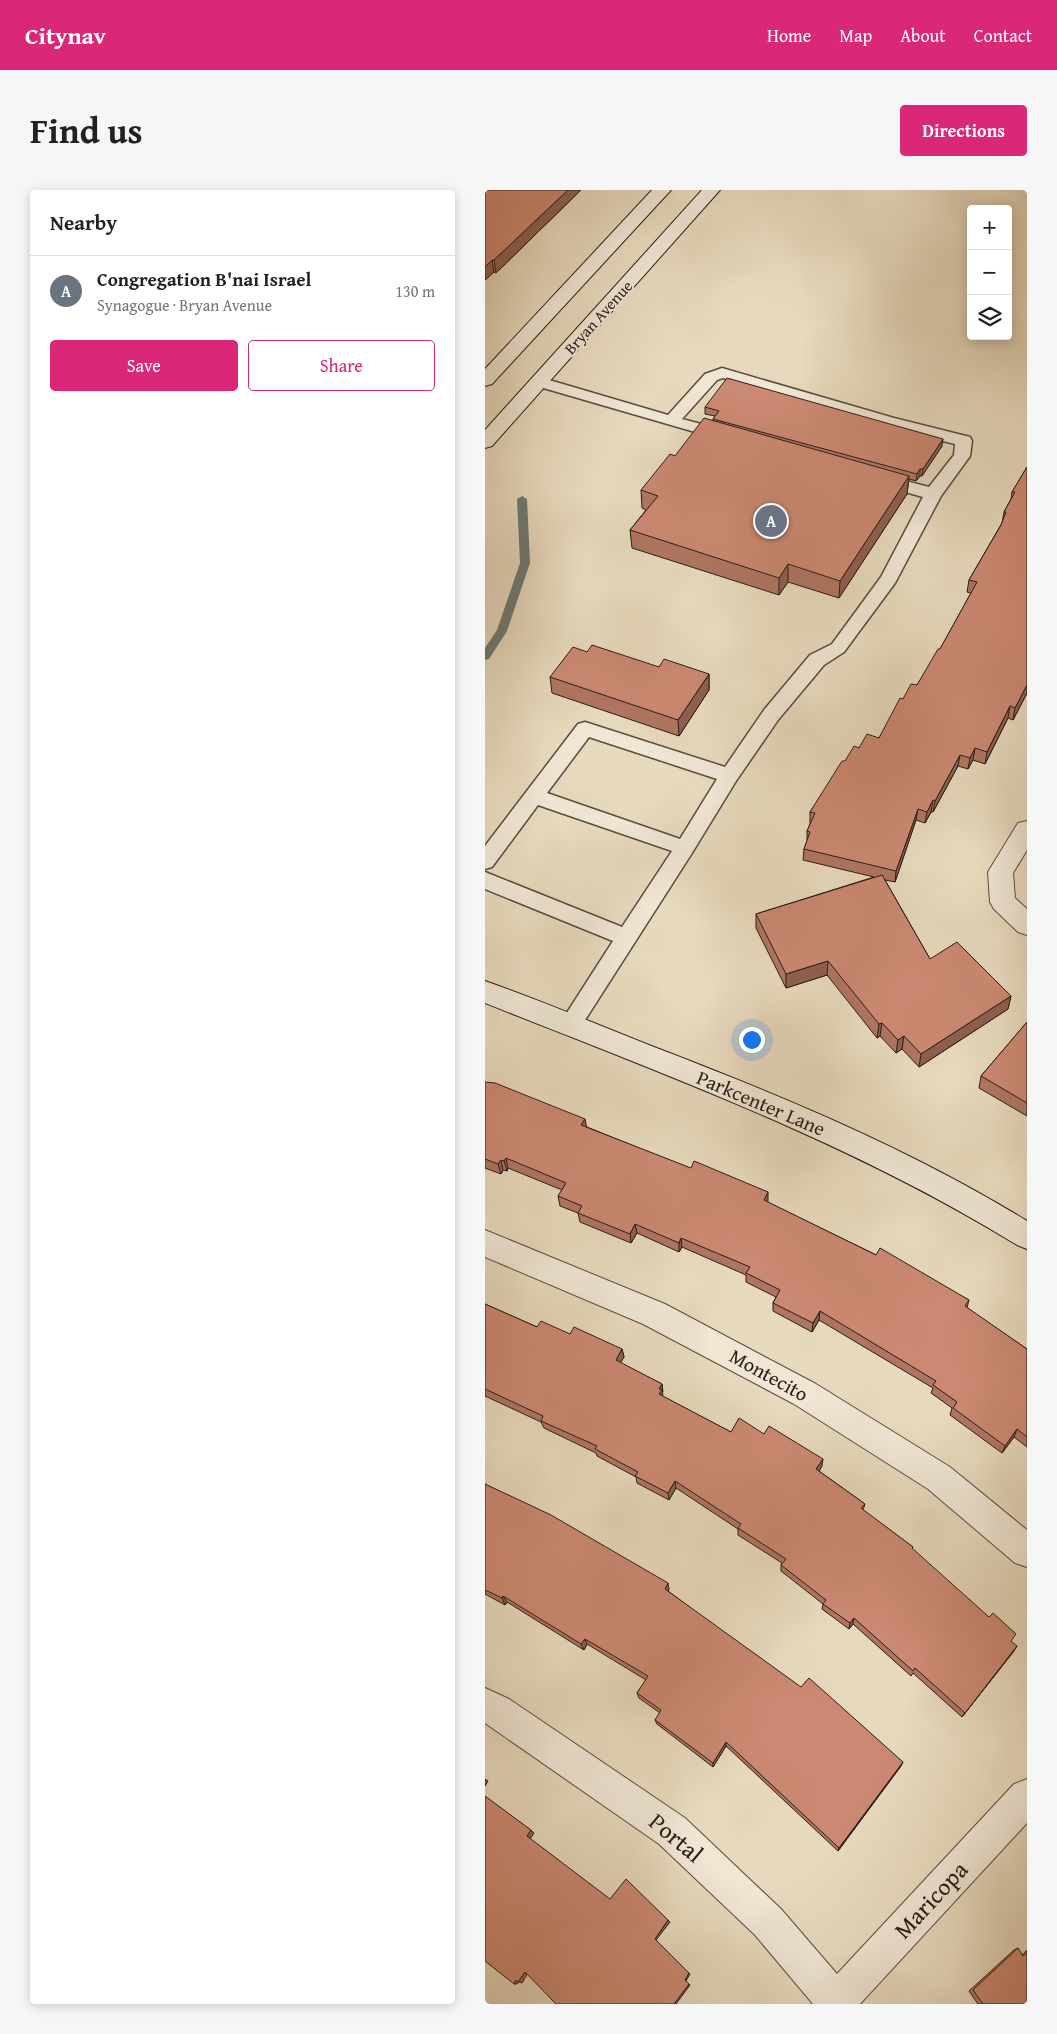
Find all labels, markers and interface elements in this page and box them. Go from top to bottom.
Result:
text: Citynav [25,18,106,53]
text: Home [767,22,811,49]
text: Map [839,22,872,49]
text: About [900,22,946,49]
text: Contact [974,22,1032,49]
text: Find us [30,105,143,156]
button: Directions [900,105,1027,156]
map controls [967,205,1012,340]
button: + [967,205,1012,250]
text: Nearby [50,207,117,238]
button: − [967,250,1012,295]
text: Congregation B'nai Israel [97,265,311,293]
street label: Bryan Avenue [558,275,638,359]
text: A [61,279,71,303]
text: 130 m [395,279,435,303]
text: Synagogue · Bryan Avenue [97,293,272,317]
button: layers [967,295,1012,340]
button: Save [50,340,238,391]
button: Share [248,340,435,391]
pin: A [755,502,787,540]
your location [739,1027,765,1053]
street label: Parkcenter Lane [692,1062,830,1143]
street label: Montecito [725,1341,814,1408]
street label: Portal [641,1804,711,1871]
street label: Maricopa [885,1853,976,1946]

